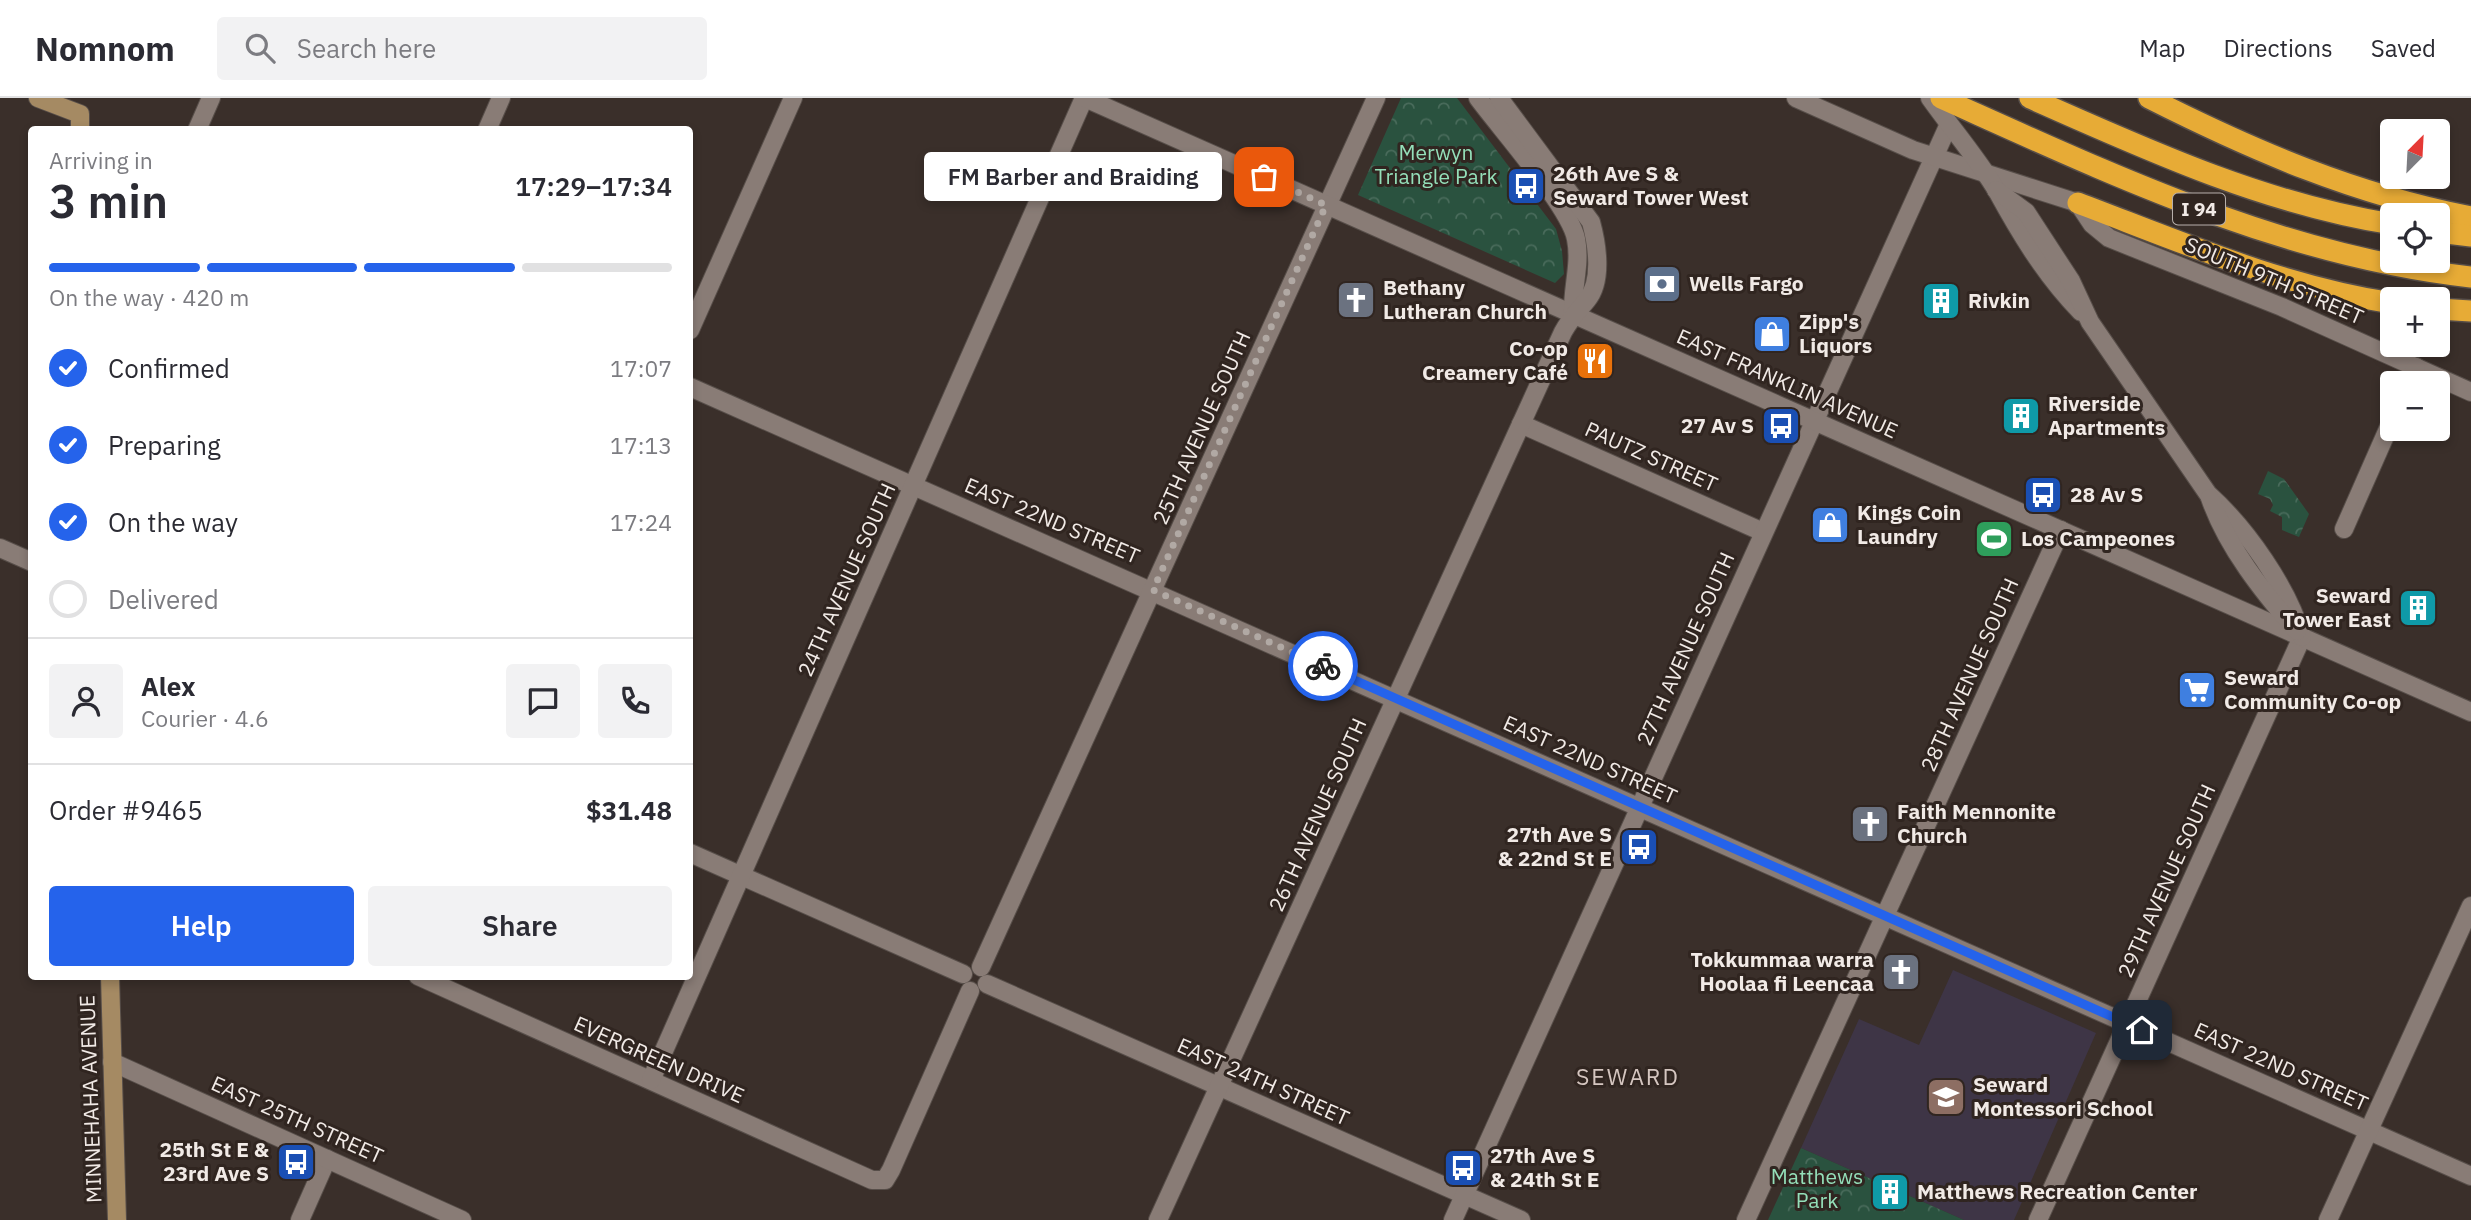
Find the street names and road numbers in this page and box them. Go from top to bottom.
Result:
road number: I 94 [2173,194,2225,225]
street label: SOUTH 9TH STREET [2181,230,2368,330]
street label: EAST FRANKLIN AVENUE [1673,322,1902,445]
street label: 25TH AVENUE SOUTH [1146,326,1256,529]
street label: PAUTZ STREET [1581,414,1722,498]
street label: EAST 22ND STREET [961,471,1144,570]
street label: 24TH AVENUE SOUTH [791,478,901,681]
street label: 27TH AVENUE SOUTH [1630,547,1740,750]
street label: 28TH AVENUE SOUTH [1914,573,2024,776]
street label: EAST 22ND STREET [1499,708,1682,810]
street label: 26TH AVENUE SOUTH [1262,713,1372,916]
street label: 29TH AVENUE SOUTH [2111,779,2221,982]
street label: MINNEHAHA AVENUE [72,995,108,1203]
street label: EVERGREEN DRIVE [570,1009,749,1109]
street label: EAST 22ND STREET [2190,1015,2373,1117]
street label: EAST 24TH STREET [1173,1031,1354,1132]
street label: EAST 25TH STREET [207,1069,388,1170]

